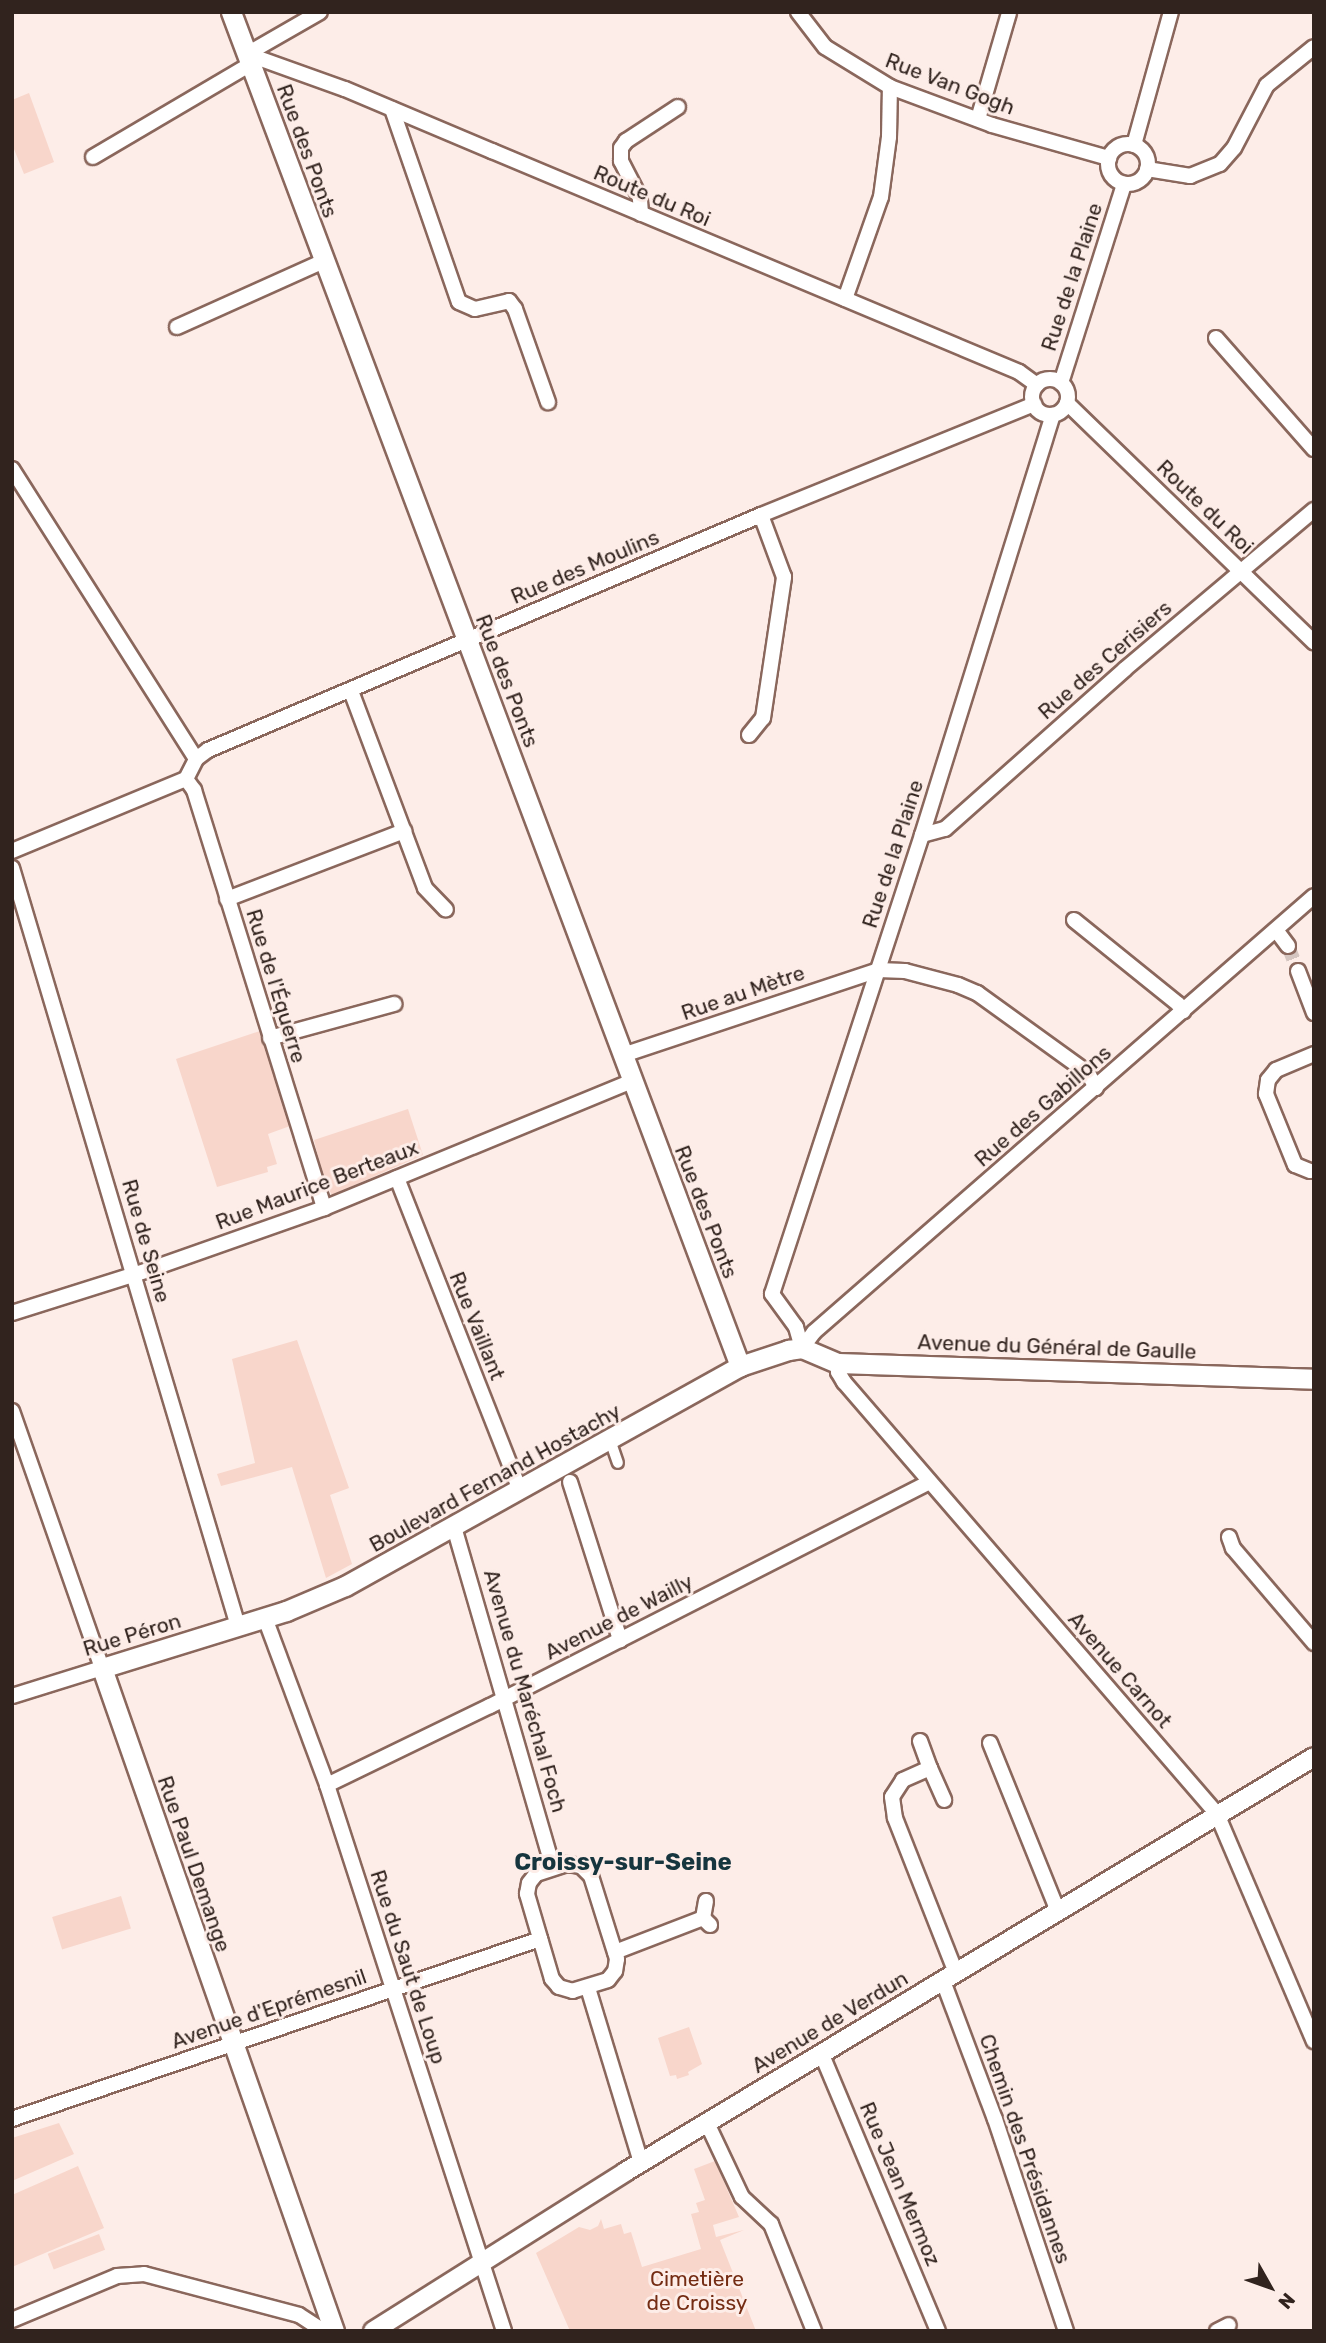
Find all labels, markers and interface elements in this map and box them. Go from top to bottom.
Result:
street label: Rue Van Gogh [882,48,1018,120]
street label: Rue des Ponts [271,81,343,221]
street label: Route du Roi [590,160,714,232]
street label: Rue de la Plaine [1036,200,1108,354]
street label: Route du Roi [1151,455,1259,559]
street label: Rue des Moulins [507,524,663,610]
street label: Rue des Cerisiers [1033,595,1177,725]
street label: Rue des Ponts [470,611,544,751]
street label: Rue de la Plaine [857,777,929,931]
street label: Rue de l'Équerre [241,906,311,1066]
street label: Rue au Mètre [678,960,808,1026]
street label: Rue des Gabillons [970,1040,1116,1172]
street label: Rue Maurice Berteaux [212,1135,422,1235]
street label: Rue des Ponts [669,1142,743,1282]
street label: Rue de Seine [116,1176,176,1306]
street label: Rue Vaillant [444,1268,510,1384]
street label: Avenue du Général de Gaulle [917,1330,1197,1364]
street label: Boulevard Fernand Hostachy [365,1398,625,1558]
street label: Avenue du Maréchal Foch [478,1567,572,1815]
street label: Avenue de Wailly [541,1569,697,1665]
street label: Avenue Carnot [1063,1607,1177,1733]
street label: Rue Péron [80,1608,184,1662]
street label: Rue Paul Demange [152,1773,236,1955]
district label: Croissy-sur-Seine [514,1849,732,1877]
street label: Rue du Saut de Loup [365,1867,451,2067]
street label: Avenue d'Eprémesnil [168,1964,370,2054]
street label: Avenue de Verdun [747,1965,913,2079]
street label: Chemin des Présidannes [974,2031,1076,2267]
street label: Rue Jean Mermoz [854,2098,946,2270]
north arrow [1235,2252,1305,2322]
park label: Cimetière de Croissy [647,2266,747,2316]
text: N [1273,2288,1300,2313]

